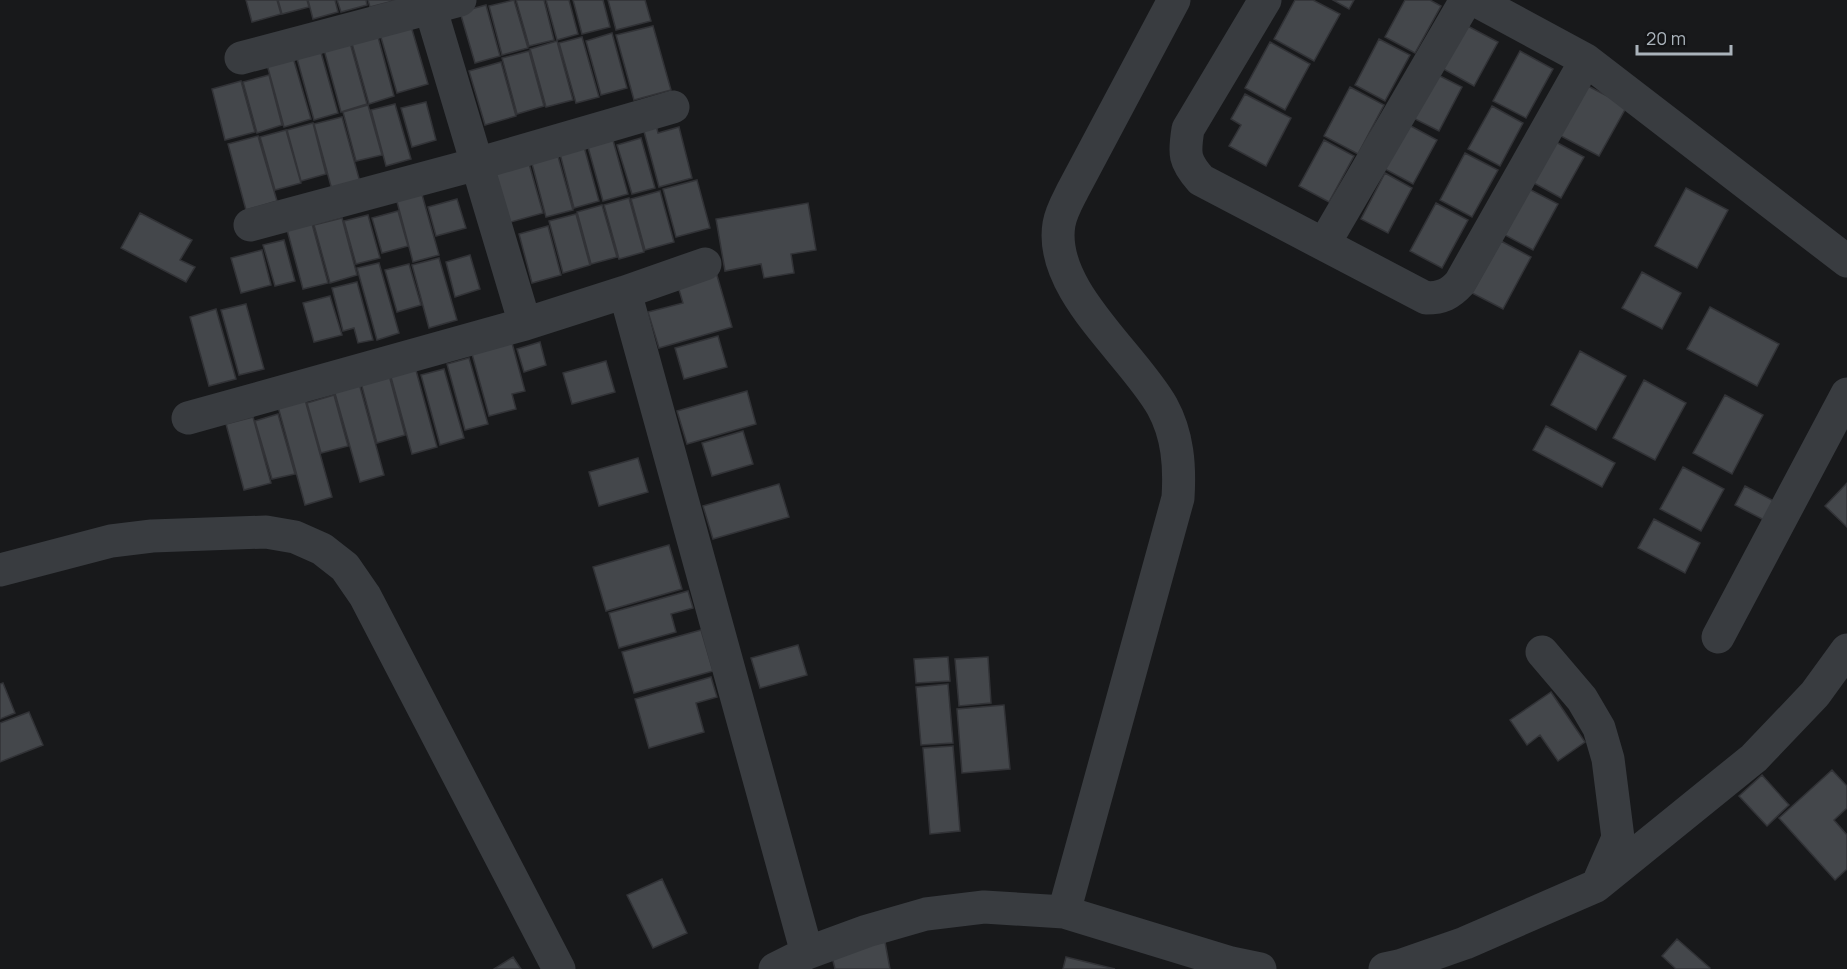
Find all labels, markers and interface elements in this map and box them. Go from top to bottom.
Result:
scale bar [1637,18,1732,56]
text: 20 m [1646,26,1686,50]

